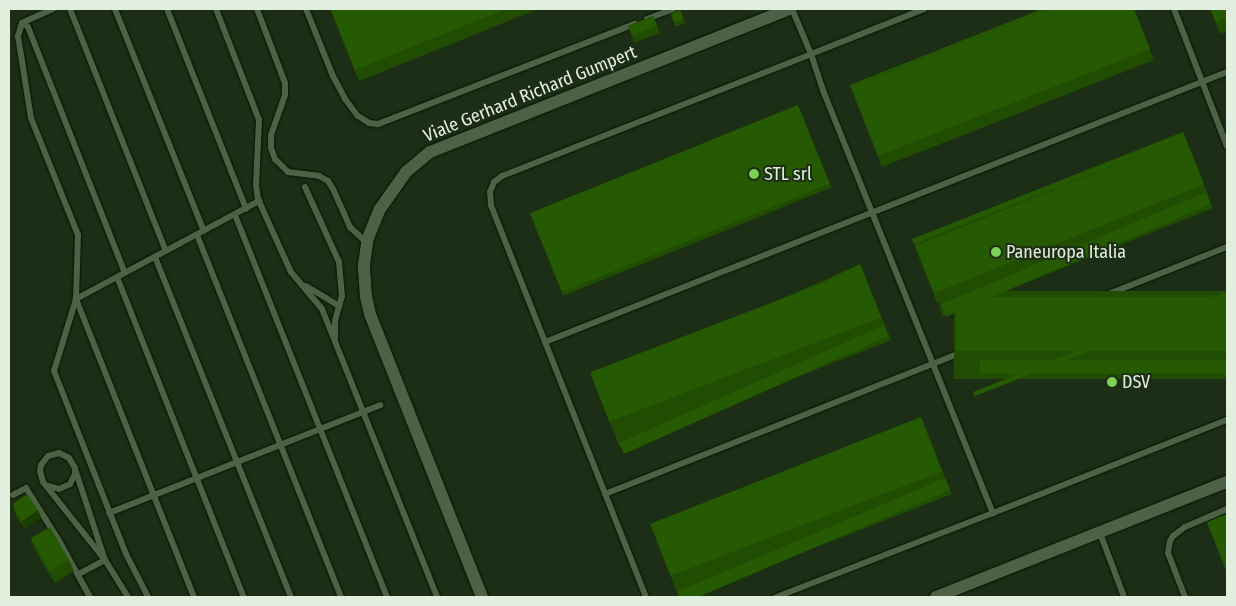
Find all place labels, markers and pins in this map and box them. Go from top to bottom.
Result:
place label: STL srl [764,163,812,185]
marker: STL srl [748,168,760,180]
place label: Paneuropa Italia [1006,241,1126,263]
marker: Paneuropa Italia [990,246,1002,258]
place label: DSV [1122,371,1150,393]
marker: DSV [1106,376,1118,388]

